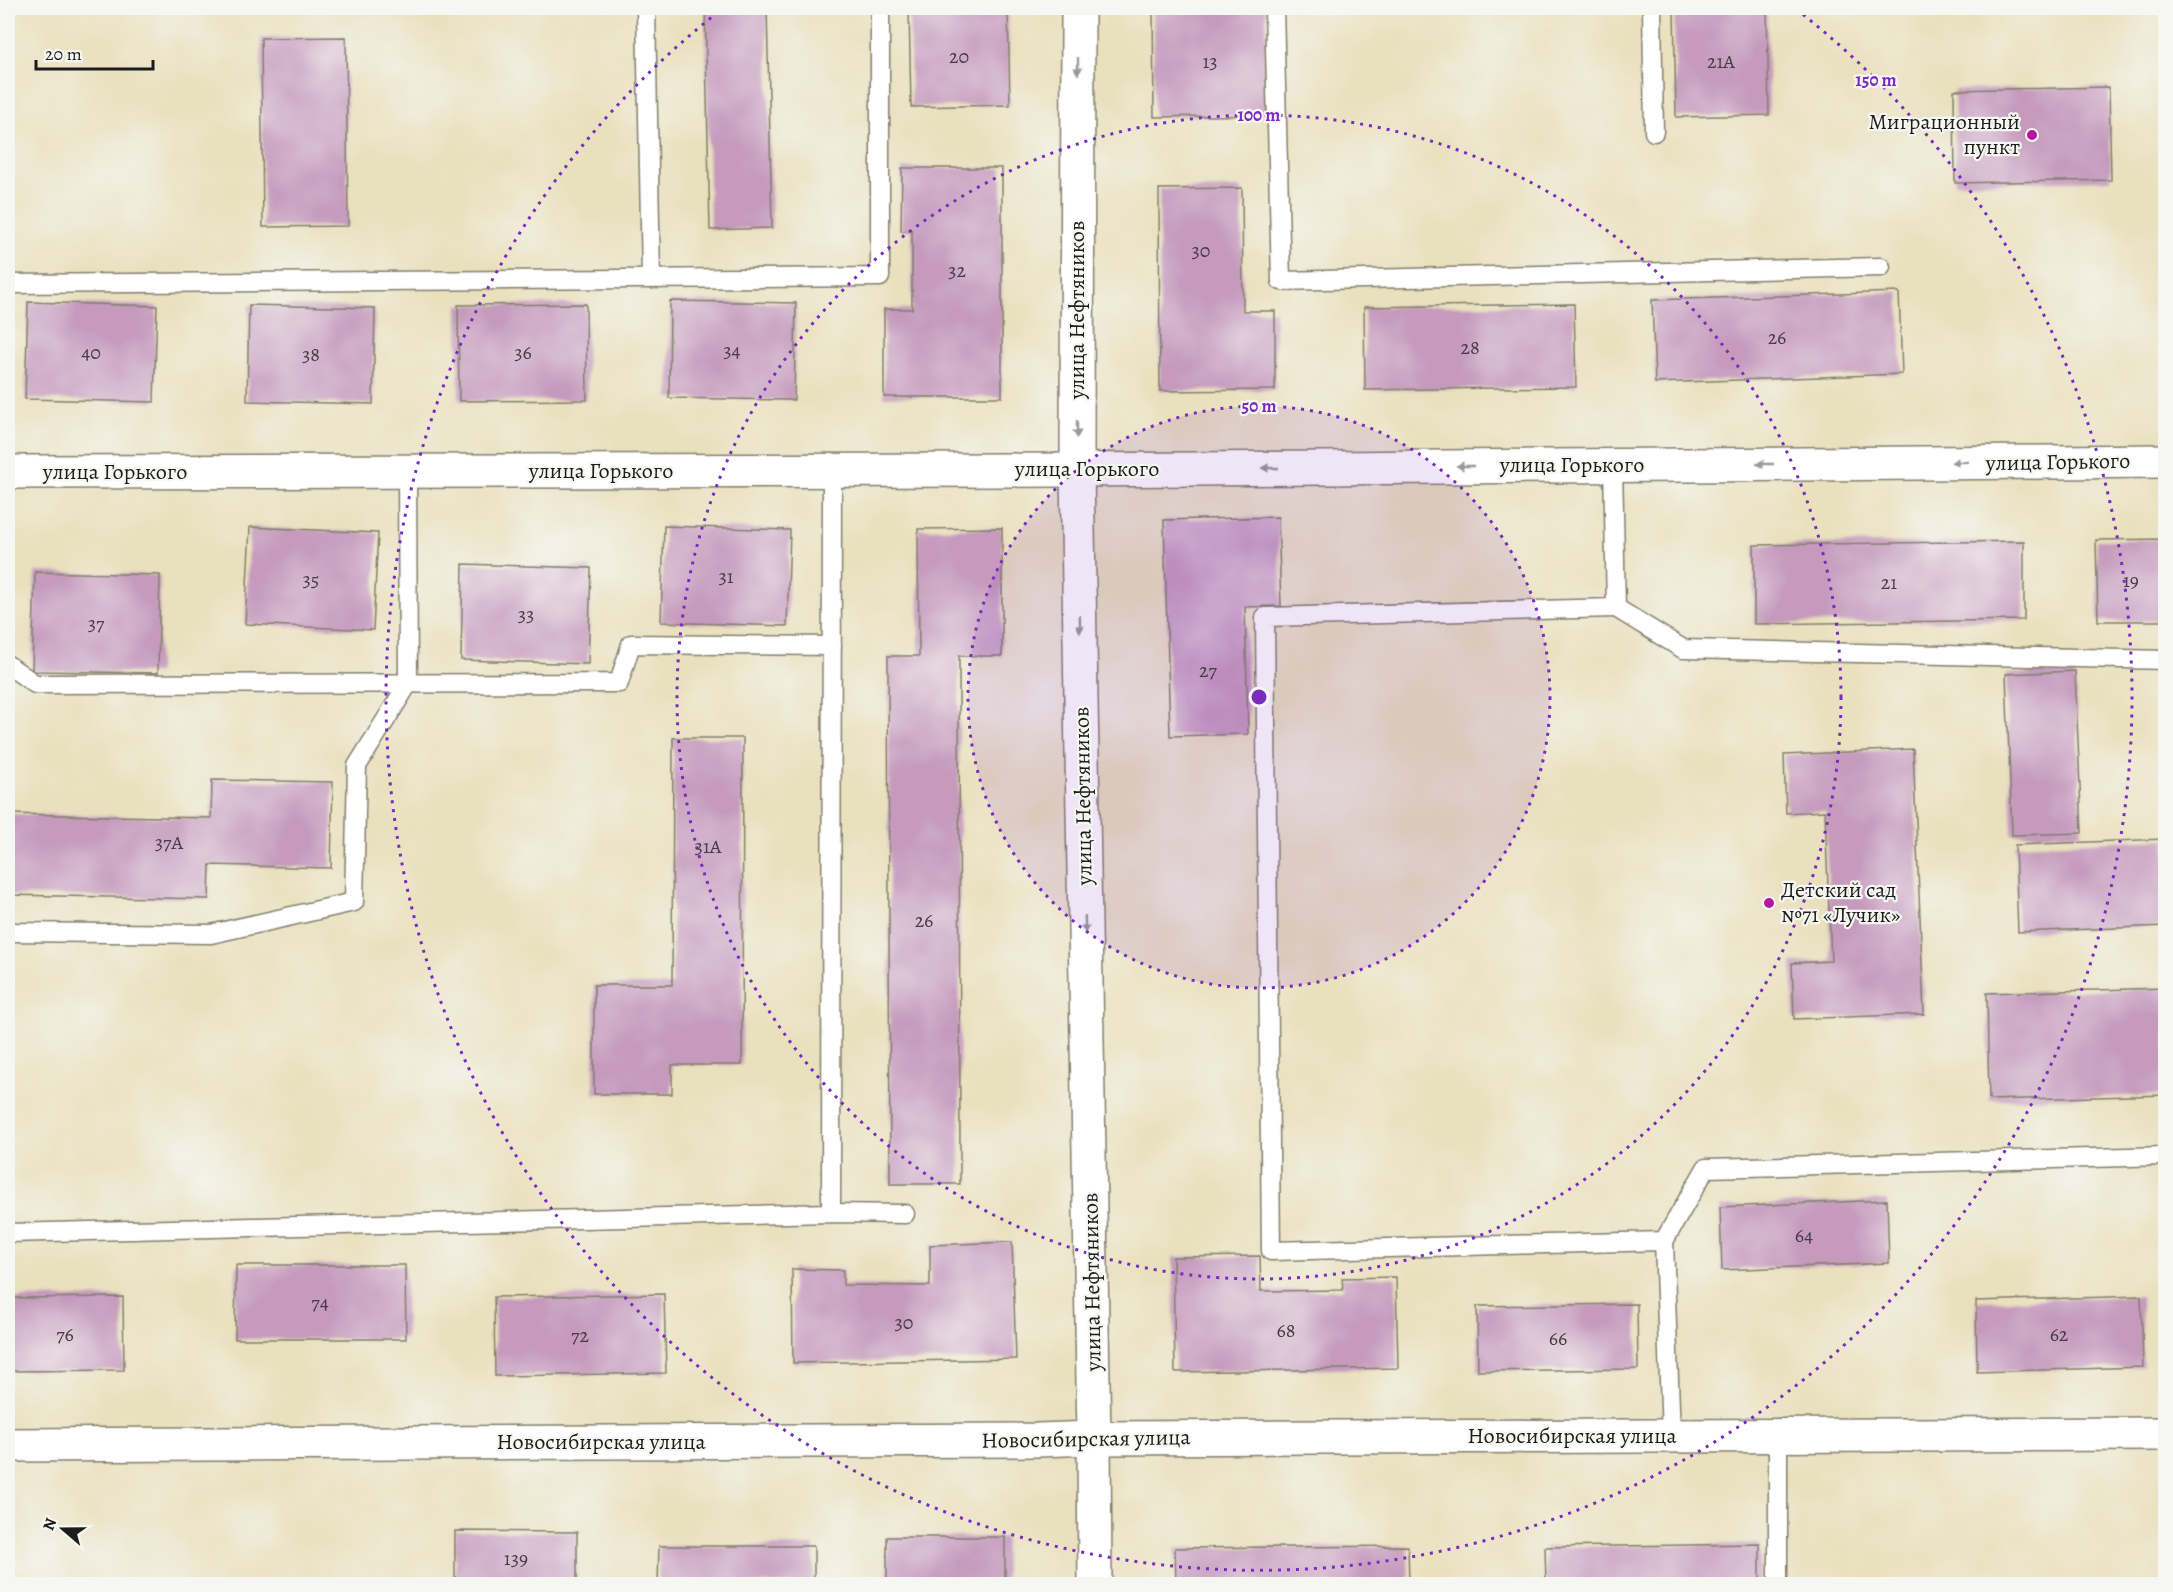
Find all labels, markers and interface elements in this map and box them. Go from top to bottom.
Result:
scale bar [36,33,153,71]
text: 20 m [45,42,82,66]
house number: 20 [949,43,969,70]
house number: 13 [1202,48,1218,75]
house number: 21А [1707,48,1735,75]
one-way arrow [1073,56,1083,75]
text: 150 m [1855,68,1897,92]
text: 100 m [1238,103,1280,127]
place label: Миграционный пункт [1868,107,2020,162]
marker: Миграционный пункт [2025,128,2039,142]
street label: улица Нефтяников [1062,221,1092,400]
house number: 30 [1192,237,1210,264]
house number: 32 [948,257,966,284]
house number: 26 [1768,324,1786,351]
house number: 28 [1460,334,1480,361]
house number: 34 [723,337,741,364]
house number: 40 [81,339,101,366]
house number: 36 [514,339,532,366]
house number: 38 [302,341,320,368]
text: 50 m [1242,394,1276,418]
one-way arrow [1072,419,1082,438]
street label: улица Горького [1984,446,2131,478]
street label: улица Горького [1499,450,1644,480]
street label: улица Горького [1014,454,1159,484]
street label: улица Горького [528,456,673,486]
street label: улица Горького [42,457,187,487]
one-way arrow [1951,458,1970,467]
one-way arrow [1756,459,1775,469]
one-way arrow [1456,461,1475,471]
one-way arrow [1261,463,1280,473]
house number: 31 [718,563,734,590]
house number: 35 [303,566,319,593]
house number: 19 [2123,567,2139,594]
house number: 21 [1881,569,1897,596]
house number: 33 [518,601,534,628]
house number: 37 [88,610,105,637]
one-way arrow [1075,614,1084,633]
house number: 27 [1199,657,1218,684]
centre of rings [1249,687,1269,707]
street label: улица Нефтяников [1066,706,1100,887]
house number: 37А [155,829,184,856]
house number: 31А [695,833,722,860]
place label: Детский сад №71 «Лучик» [1781,875,1900,930]
marker: Детский сад №71 «Лучик» [1762,896,1776,910]
house number: 26 [915,907,933,934]
one-way arrow [1080,914,1090,933]
street label: улица Нефтяников [1075,1192,1109,1373]
house number: 64 [1795,1222,1813,1249]
house number: 74 [311,1289,329,1316]
house number: 30 [895,1309,913,1336]
house number: 68 [1277,1317,1295,1344]
house number: 76 [56,1321,74,1348]
house number: 62 [2050,1321,2069,1348]
house number: 72 [571,1322,589,1349]
house number: 66 [1549,1325,1567,1352]
street label: Новосибирская улица [1467,1421,1677,1451]
street label: Новосибирская улица [981,1422,1192,1456]
street label: Новосибирская улица [496,1427,706,1457]
north arrow [33,1499,93,1559]
text: N [38,1515,62,1533]
house number: 139 [504,1545,528,1572]

